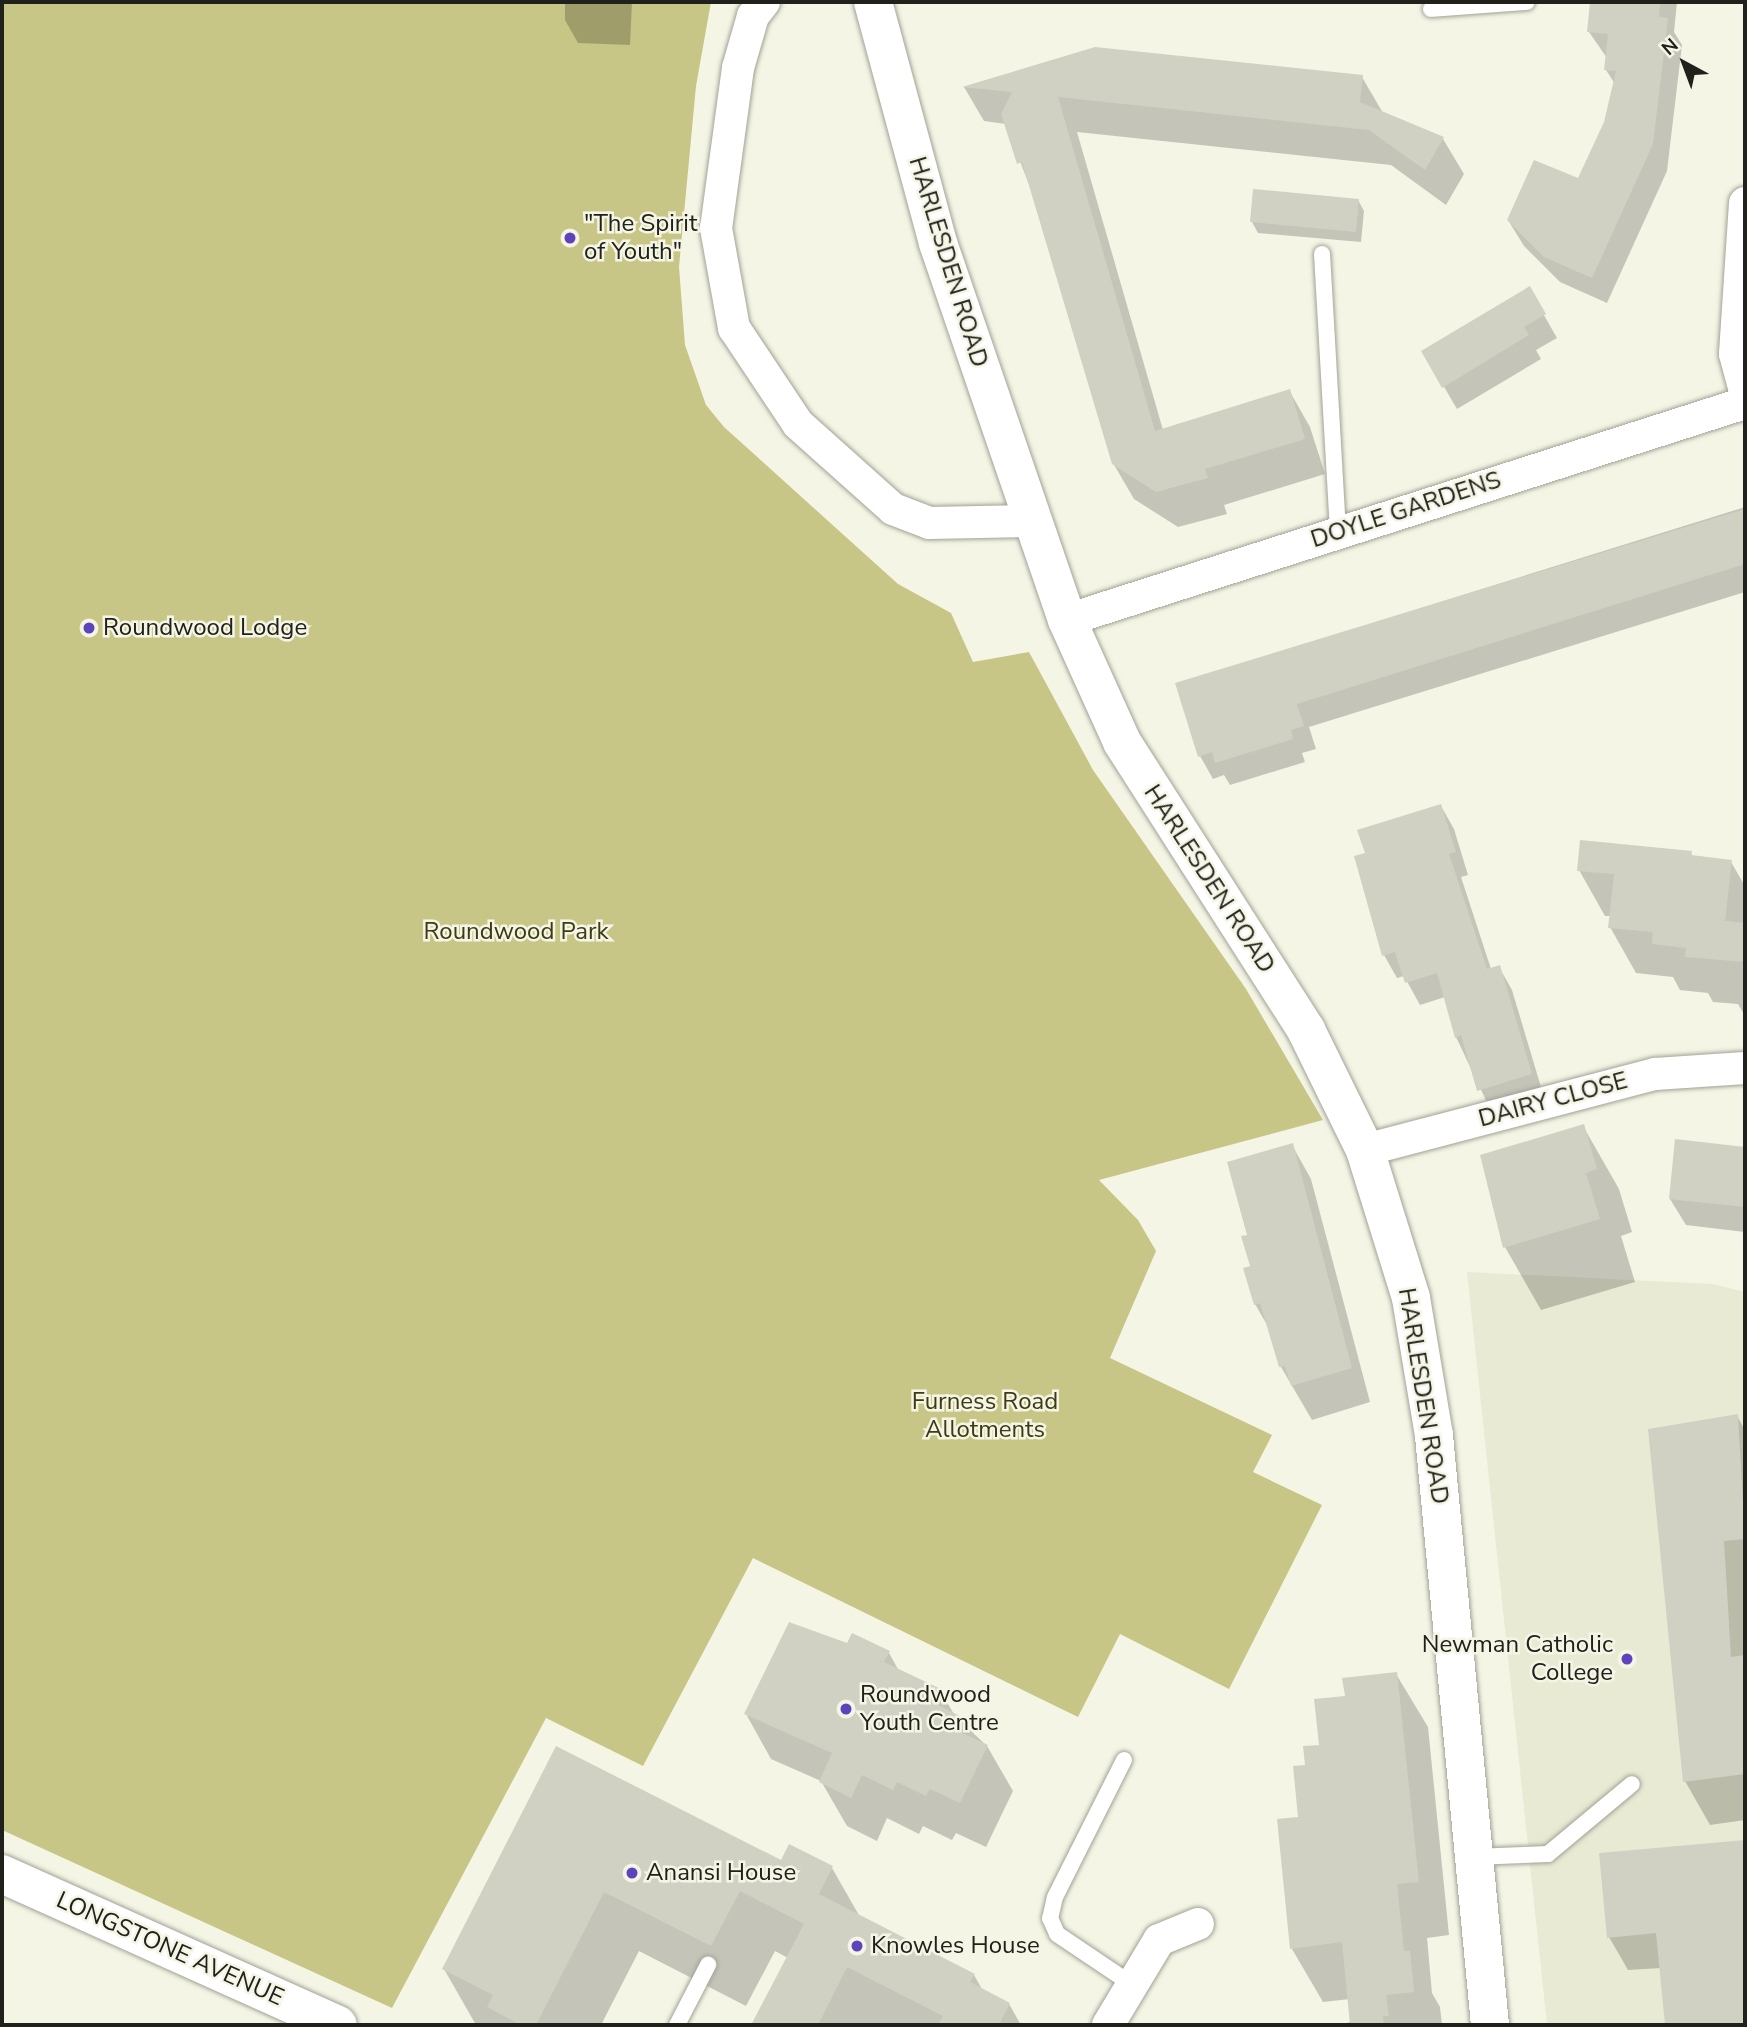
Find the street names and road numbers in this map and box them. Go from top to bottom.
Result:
street label: HARLESDEN ROAD [902,153,994,371]
street label: DOYLE GARDENS [1307,466,1505,554]
street label: HARLESDEN ROAD [1137,780,1281,978]
street label: DAIRY CLOSE [1475,1066,1631,1134]
street label: HARLESDEN ROAD [1392,1286,1454,1506]
street label: LONGSTONE AVENUE [52,1886,288,2012]

